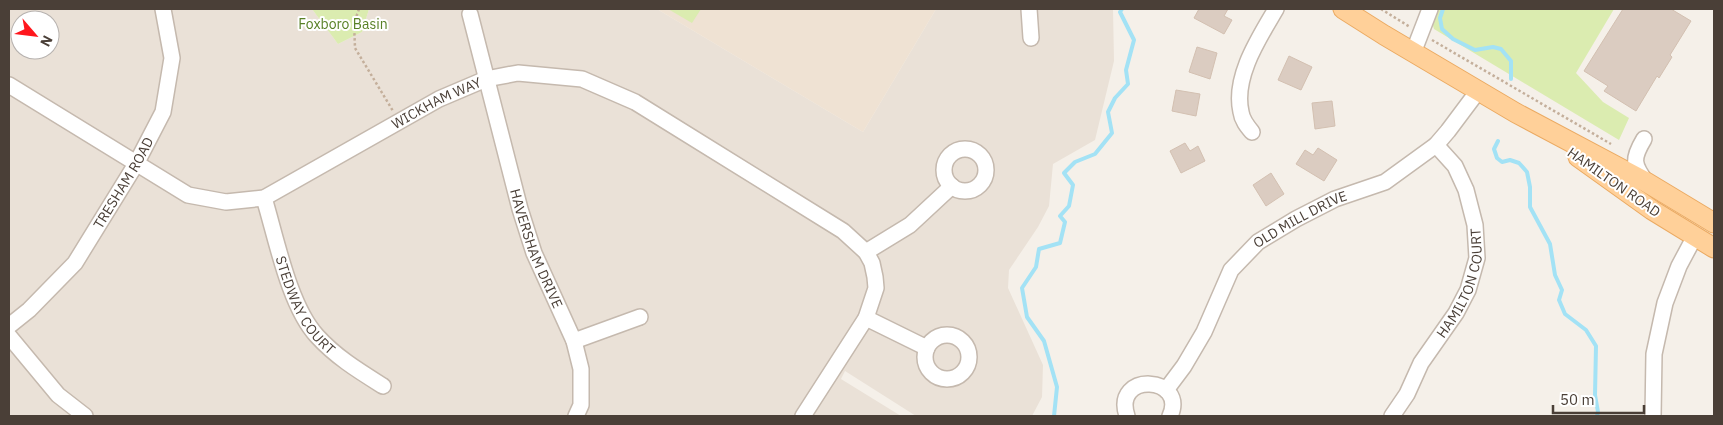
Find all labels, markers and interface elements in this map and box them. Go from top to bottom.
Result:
north arrow [10,10,60,60]
park label: Foxboro Basin [298,15,388,33]
text: N [36,32,57,50]
street label: WICKHAM WAY [388,73,485,133]
street label: TRESHAM ROAD [89,134,157,232]
street label: HAMILTON ROAD [1564,143,1664,221]
street label: HAVERSHAM DRIVE [506,187,567,311]
street label: OLD MILL DRIVE [1250,187,1349,252]
street label: HAMILTON COURT [1432,228,1487,341]
street label: STEDWAY COURT [272,254,339,358]
scale bar [1553,382,1644,414]
text: 50 m [1560,390,1595,409]

